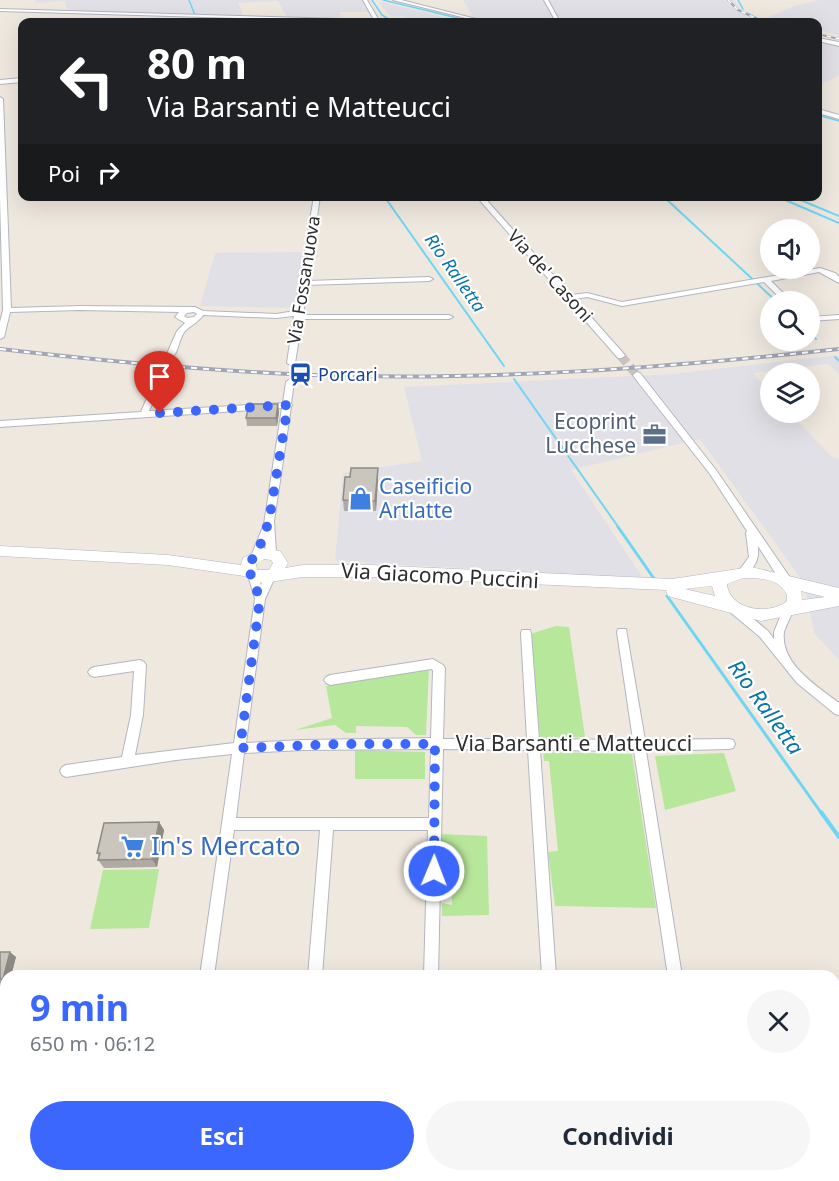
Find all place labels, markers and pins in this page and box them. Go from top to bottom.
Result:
pin [134,351,185,413]
station icon: Porcari [287,362,313,388]
place label: Porcari [318,362,378,386]
place label: Ecoprint Lucchese [545,407,636,459]
office icon: Ecoprint Lucchese [641,421,667,447]
place label: Caseificio Artlatte [379,472,472,524]
shop icon: Caseificio Artlatte [348,486,374,512]
place label: In's Mercato [151,827,301,863]
supermarket icon: In's Mercato [120,833,146,859]

